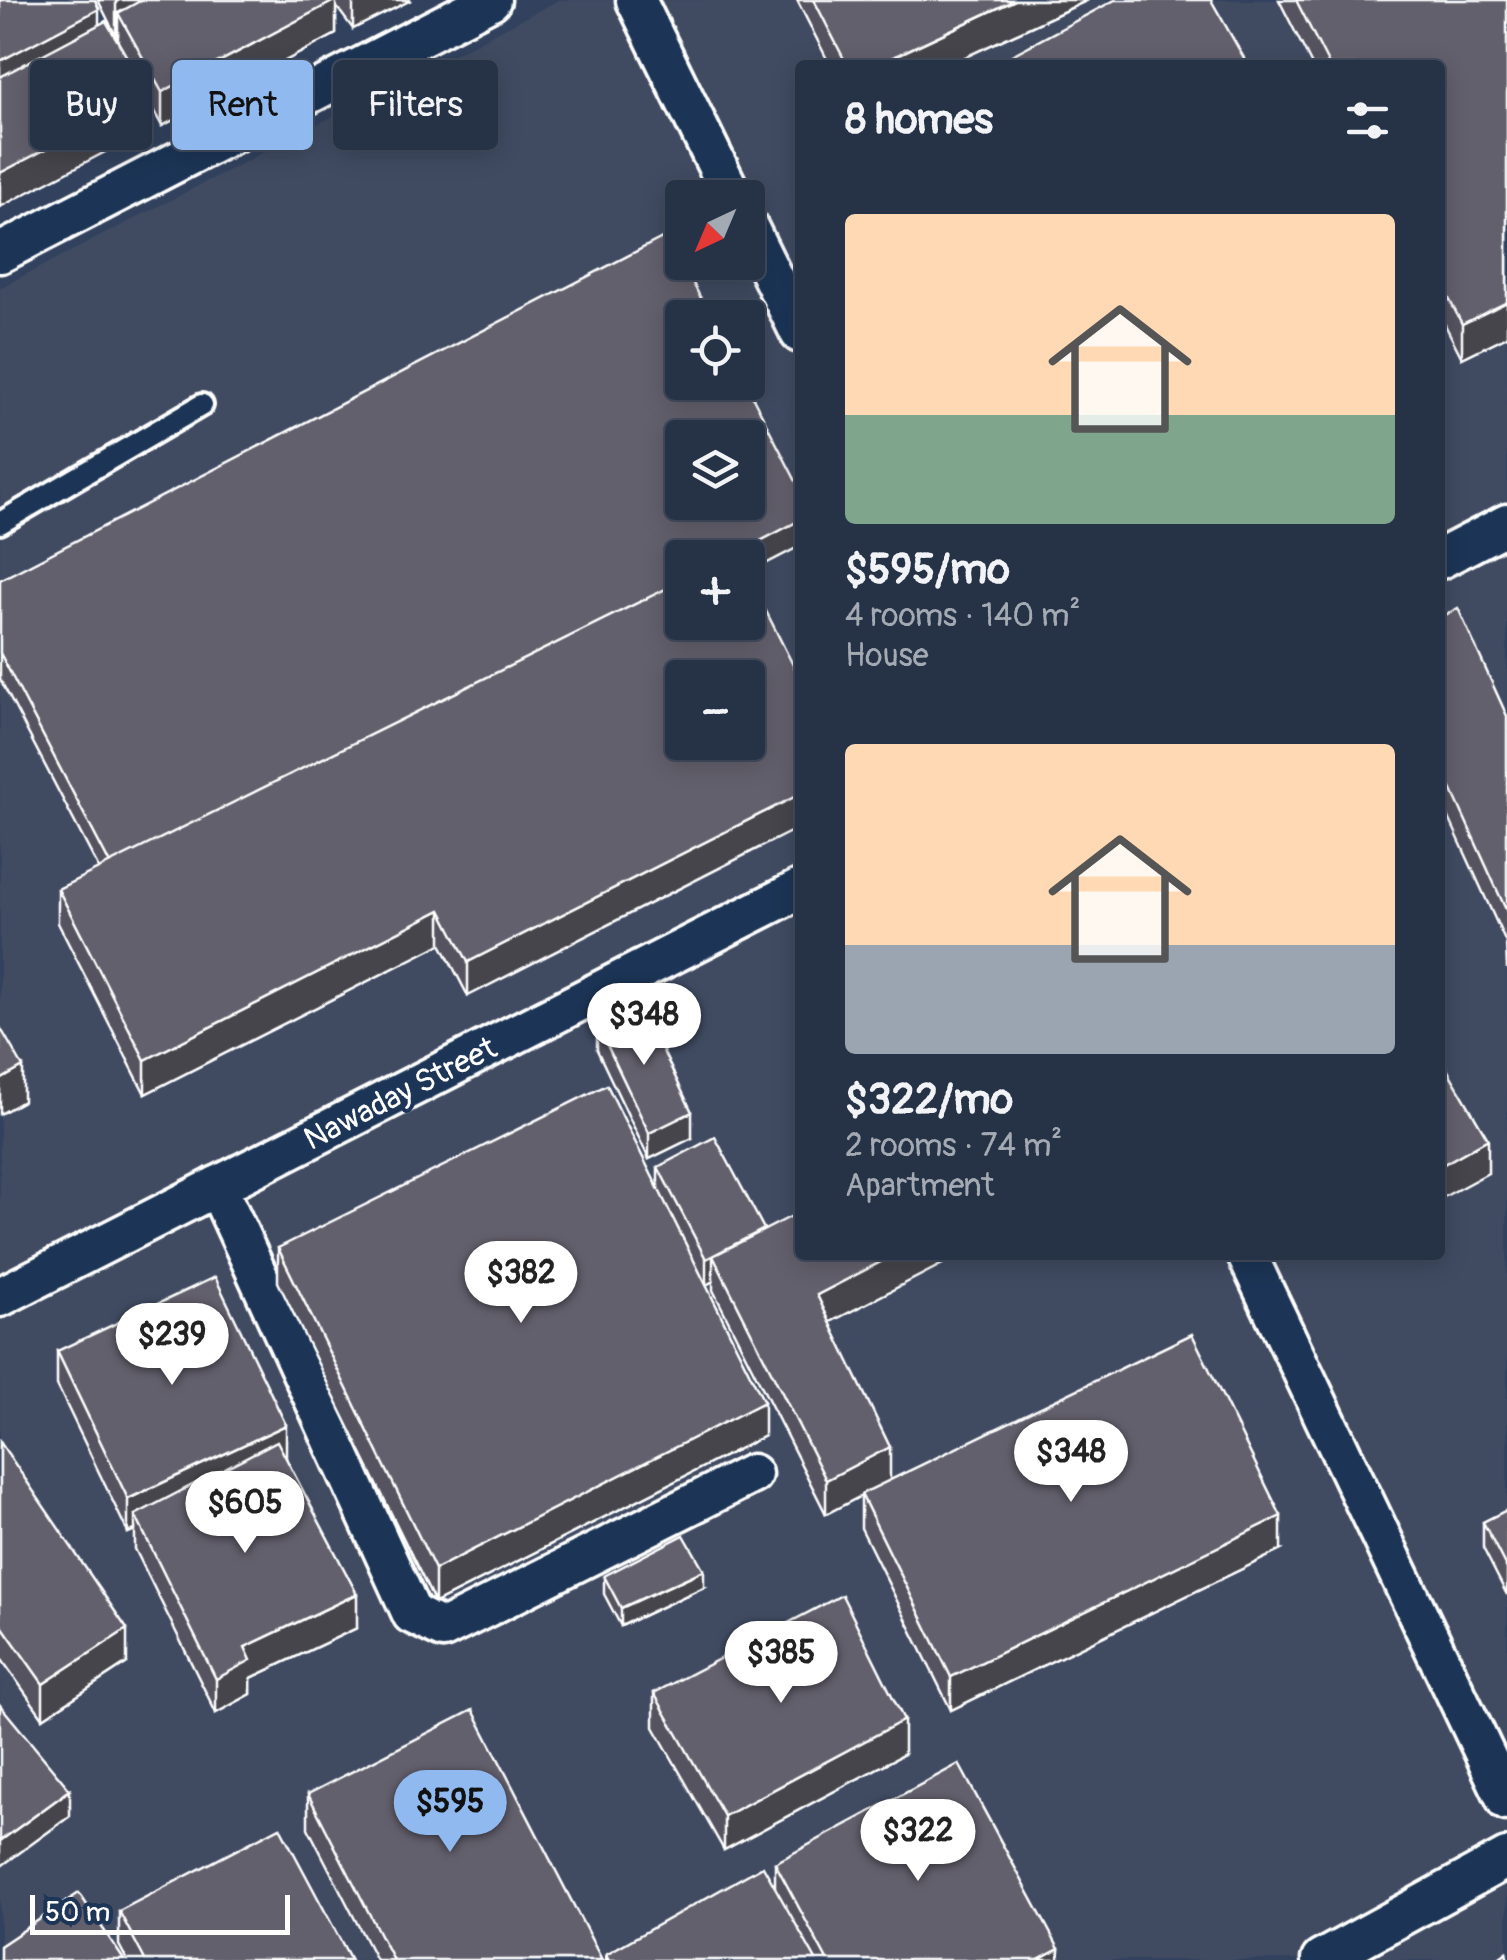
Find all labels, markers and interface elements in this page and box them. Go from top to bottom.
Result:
chip: Buy [30,60,152,150]
chip: Rent [172,60,313,150]
chip: Filters [333,60,498,150]
icon: filters [1340,93,1395,148]
text: 8 homes [845,94,993,146]
north arrow [665,180,765,280]
map controls [665,180,765,760]
icon: home [1030,279,1210,459]
button: locate [665,300,765,400]
button: layers [665,420,765,520]
button: + [665,540,765,640]
text: $595/mo [845,544,1010,596]
text: 4 rooms · 140 m² [845,596,1080,636]
text: House [845,636,929,676]
button: − [665,660,765,760]
icon: home [1030,809,1210,989]
pin: $348 [585,983,703,1068]
text: $348 [609,995,679,1035]
street label: Nawaday Street [297,1028,504,1160]
text: $322/mo [845,1074,1013,1126]
text: 2 rooms · 74 m² [845,1126,1062,1166]
text: Apartment [845,1166,994,1206]
pin: $382 [462,1241,580,1326]
text: $382 [486,1253,556,1293]
pin: $239 [113,1303,231,1388]
text: $239 [138,1315,206,1355]
pin: $348 [1012,1420,1130,1505]
text: $348 [1036,1432,1106,1472]
pin: $605 [186,1471,304,1556]
text: $605 [207,1483,283,1523]
pin: $385 [722,1621,840,1706]
text: $385 [747,1633,815,1673]
pin: $595 [391,1770,509,1855]
text: $595 [416,1782,484,1822]
pin: $322 [859,1799,977,1884]
text: $322 [883,1811,953,1851]
scale bar [30,1890,290,1934]
text: 50 m [45,1895,110,1930]

